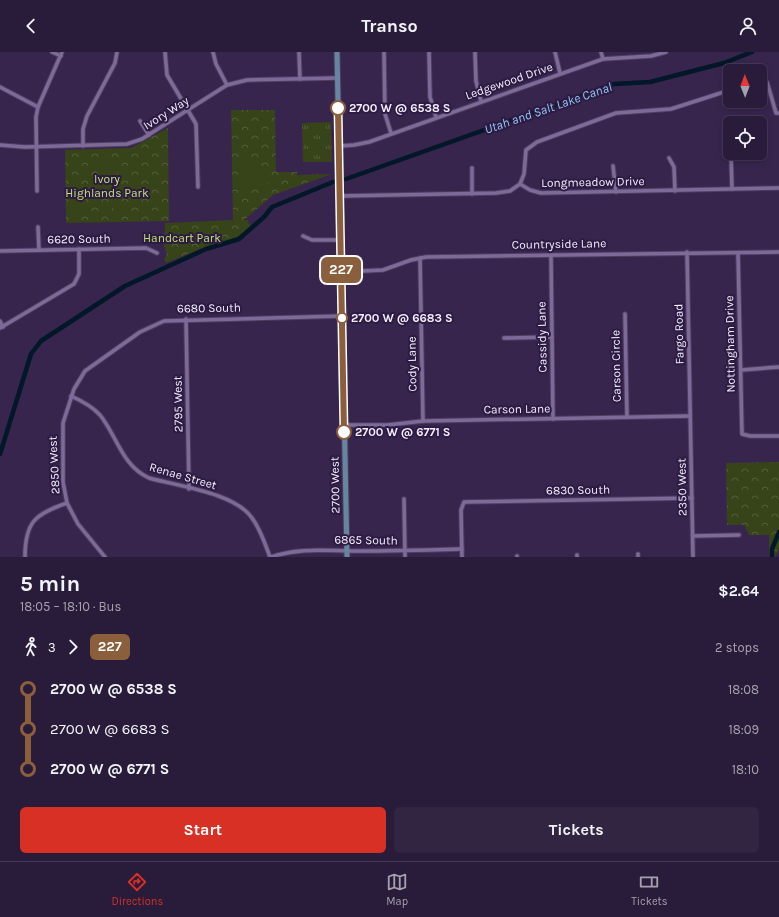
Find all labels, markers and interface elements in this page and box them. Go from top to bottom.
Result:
icon: back [20,15,42,37]
text: Transo [361,15,418,37]
icon: person [737,15,759,37]
street label: Ledgewood Drive [463,59,555,103]
north arrow [723,64,767,108]
map controls [723,64,767,160]
water label: Utah and Salt Lake Canal [482,79,614,137]
street label: Ivory Way [141,93,192,133]
marker: 2700 W @ 6538 S [330,100,346,116]
place label: 2700 W @ 6538 S [349,101,450,115]
button: locate [723,116,767,160]
park label: Ivory Highlands Park [65,172,149,200]
street label: Longmeadow Drive [541,174,645,190]
street label: 6620 South [47,231,111,247]
park label: Handcart Park [143,231,221,245]
street label: Countryside Lane [512,236,606,252]
line badge: 227 [318,257,364,283]
text: 227 [329,261,353,278]
street label: Nottingham Drive [722,295,738,393]
street label: 6680 South [177,300,241,316]
street label: Cassidy Lane [534,301,550,373]
street label: Fargo Road [671,304,687,364]
place label: 2700 W @ 6683 S [351,311,453,325]
marker: 2700 W @ 6683 S [336,312,348,324]
street label: Carson Circle [608,330,624,402]
street label: Cody Lane [405,336,419,392]
street label: 2795 West [170,375,185,432]
street label: Carson Lane [483,401,551,417]
marker: 2700 W @ 6771 S [336,424,352,440]
place label: 2700 W @ 6771 S [355,425,450,439]
street label: 2850 West [45,435,63,495]
street label: 2700 West [327,456,342,514]
street label: 2350 West [674,457,690,516]
street label: Renae Street [148,460,219,492]
street label: 6830 South [546,482,610,498]
street label: 6865 South [334,532,398,548]
text: 5 min [20,571,80,597]
text: $2.64 [718,582,759,600]
text: 18:05 – 18:10 · Bus [20,599,121,614]
icon: walk [20,636,42,658]
icon: forward [62,636,84,658]
text: 227 [98,638,122,655]
text: 3 [48,640,56,655]
text: 2 stops [715,640,759,655]
text: 2700 W @ 6538 S [50,680,177,698]
text: 18:08 [728,682,759,697]
text: 2700 W @ 6683 S [50,720,170,738]
text: 18:09 [728,722,759,737]
text: 2700 W @ 6771 S [50,760,169,778]
text: 18:10 [732,762,759,777]
button: Start [20,807,386,853]
button: Tickets [394,807,759,853]
tab: Directions [112,871,163,908]
tab: Map [386,871,408,908]
tab: Tickets [631,871,667,908]

